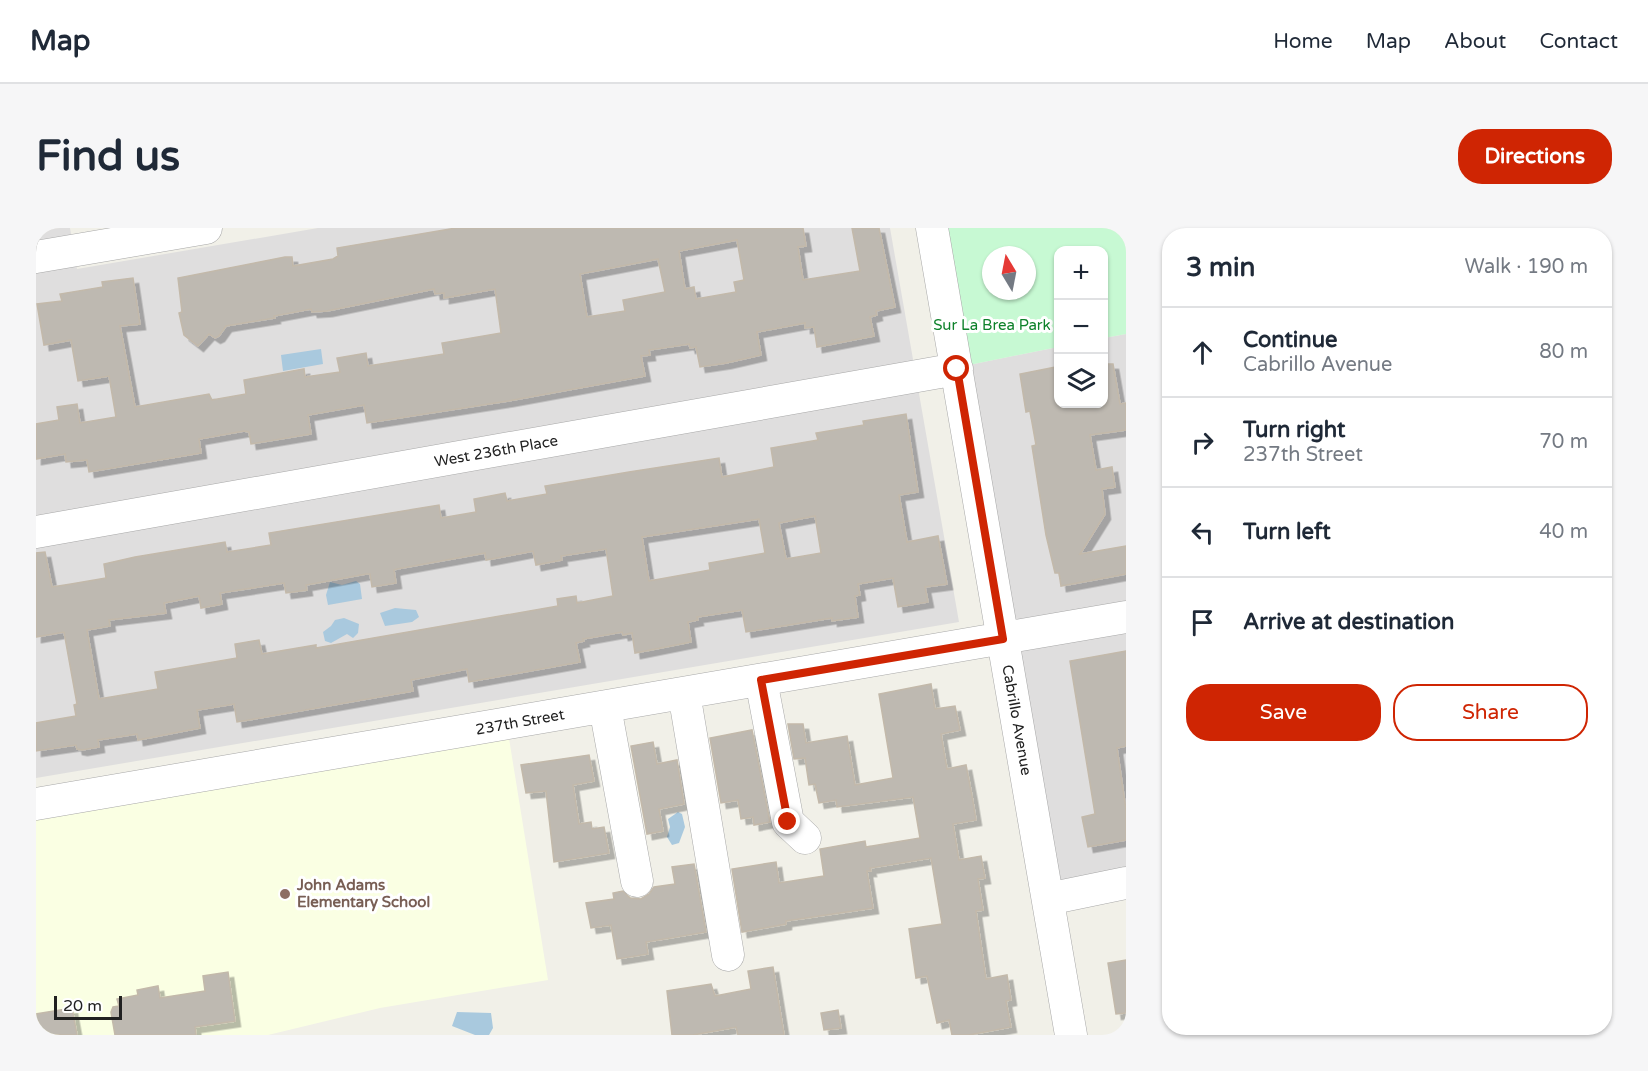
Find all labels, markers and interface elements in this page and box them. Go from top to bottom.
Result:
text: Map [30,24,90,58]
text: Home [1273,29,1333,54]
text: Map [1366,29,1411,54]
text: About [1444,29,1506,54]
text: Contact [1539,29,1618,54]
button: Directions [1458,129,1612,184]
text: Find us [36,131,180,182]
north arrow [982,246,1036,300]
map controls [1054,246,1108,408]
button: + [1054,246,1108,300]
text: 3 min [1186,252,1255,283]
text: Walk · 190 m [1465,255,1588,279]
button: − [1054,300,1108,354]
park label: Sur La Brea Park [933,316,1051,334]
text: Continue [1243,327,1338,353]
icon: ahead [1186,336,1219,369]
text: 80 m [1539,340,1588,364]
text: Cabrillo Avenue [1243,353,1392,377]
button: layers [1054,354,1108,408]
route start [943,355,969,381]
text: Turn right [1243,417,1345,443]
icon: right [1186,426,1219,459]
text: 70 m [1539,430,1588,454]
street label: West 236th Place [433,431,559,471]
text: 237th Street [1243,443,1363,467]
icon: left [1186,516,1219,549]
text: Turn left [1243,519,1331,545]
text: 40 m [1539,520,1588,544]
icon: arrive [1186,606,1219,639]
text: Arrive at destination [1243,609,1454,635]
street label: Cabrillo Avenue [998,663,1036,777]
button: Save [1186,684,1381,741]
button: Share [1393,684,1588,741]
street label: 237th Street [474,705,566,739]
route end [774,808,800,834]
place label: John Adams Elementary School [296,876,430,912]
marker: John Adams Elementary School [278,887,292,901]
scale bar [54,993,122,1020]
text: 20 m [63,996,102,1016]

